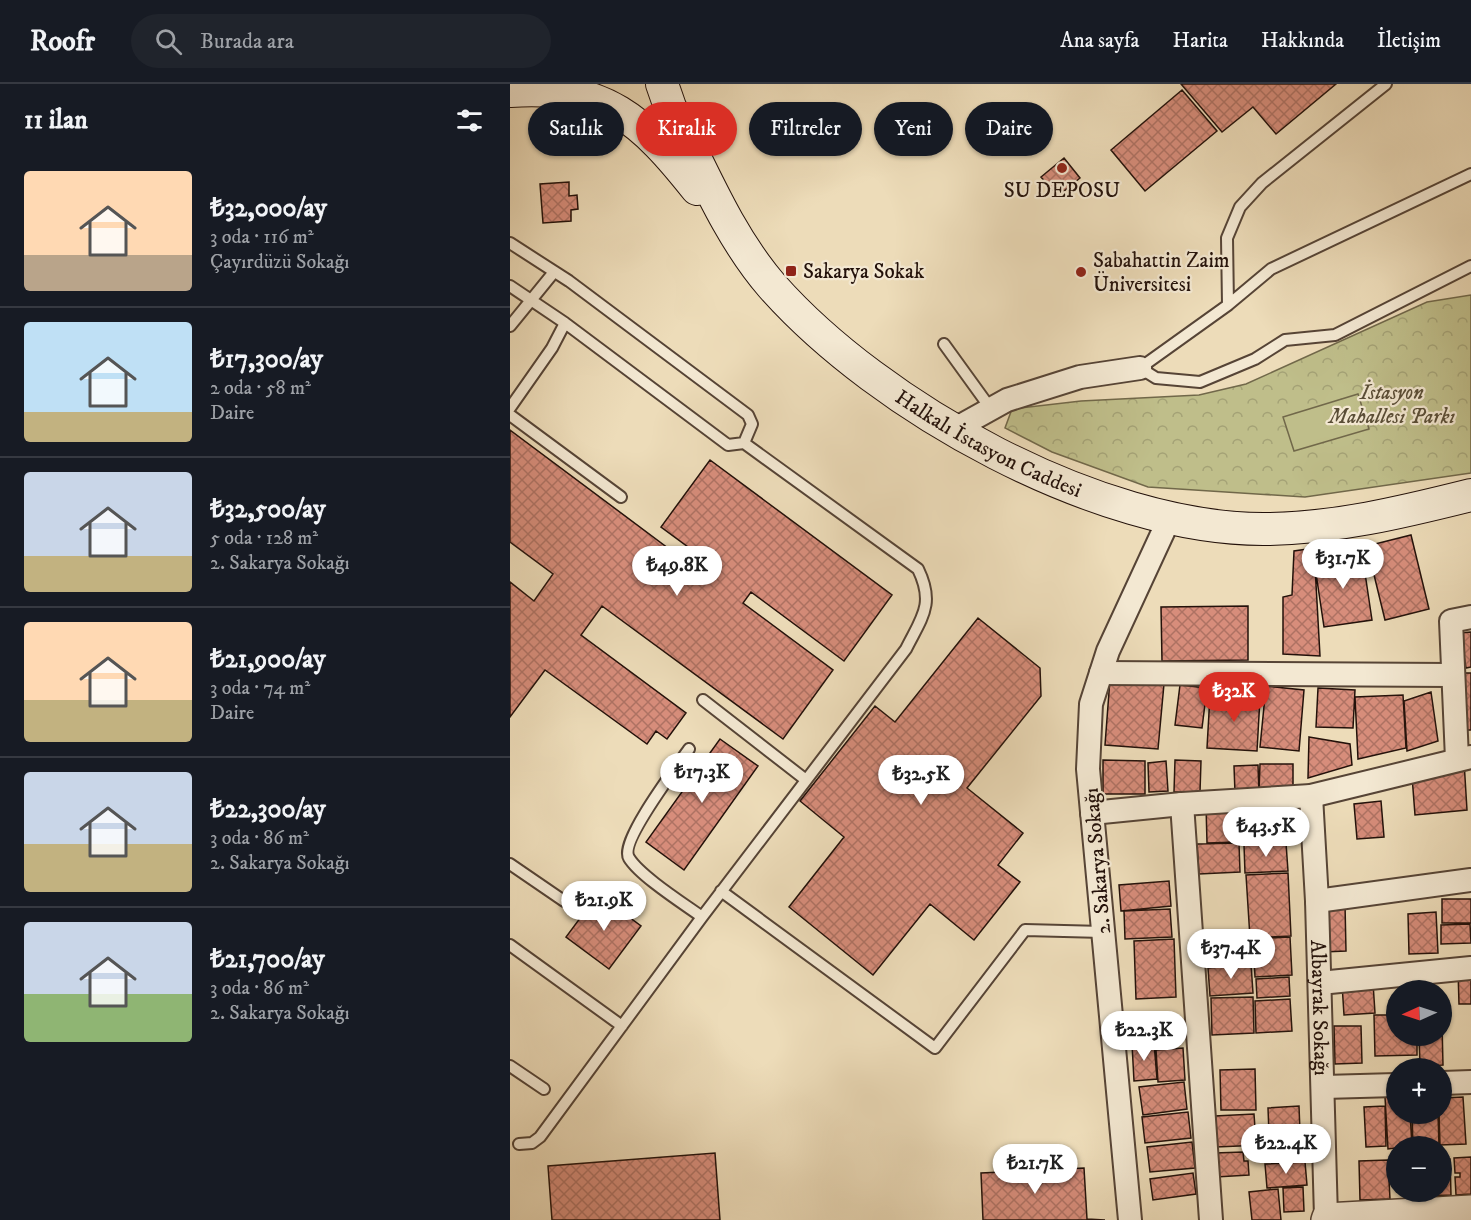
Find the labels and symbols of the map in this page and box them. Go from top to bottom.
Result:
marker: SU DEPOSU [1055,161,1069,175]
place label: SU DEPOSU [1004,178,1120,204]
place label: Sabahattin Zaim Üniversitesi [1093,248,1230,298]
place label: Sakarya Sokak [803,259,925,285]
marker: Sakarya Sokak [784,264,798,278]
marker: Sabahattin Zaim Üniversitesi [1074,265,1088,279]
park label: İstasyon Mahallesi Parkı [1327,379,1456,430]
street label: Halkalı İstasyon Caddesi [890,385,1085,504]
pin: ₺31.7K [1294,539,1392,590]
pin: ₺49.8K [628,546,726,597]
pin: ₺32K [1198,672,1270,723]
pin: ₺17.3K [653,753,751,804]
pin: ₺32.5K [872,755,970,806]
street label: 2. Sakarya Sokağı [1079,787,1117,935]
pin: ₺43.5K [1217,807,1315,858]
pin: ₺21.9K [555,881,653,932]
pin: ₺37.4K [1182,929,1280,980]
street label: Albayrak Sokağı [1304,939,1334,1076]
north arrow [1386,980,1452,1046]
pin: ₺22.3K [1095,1011,1193,1062]
pin: ₺22.4K [1237,1124,1335,1175]
pin: ₺21.7K [986,1144,1084,1195]

